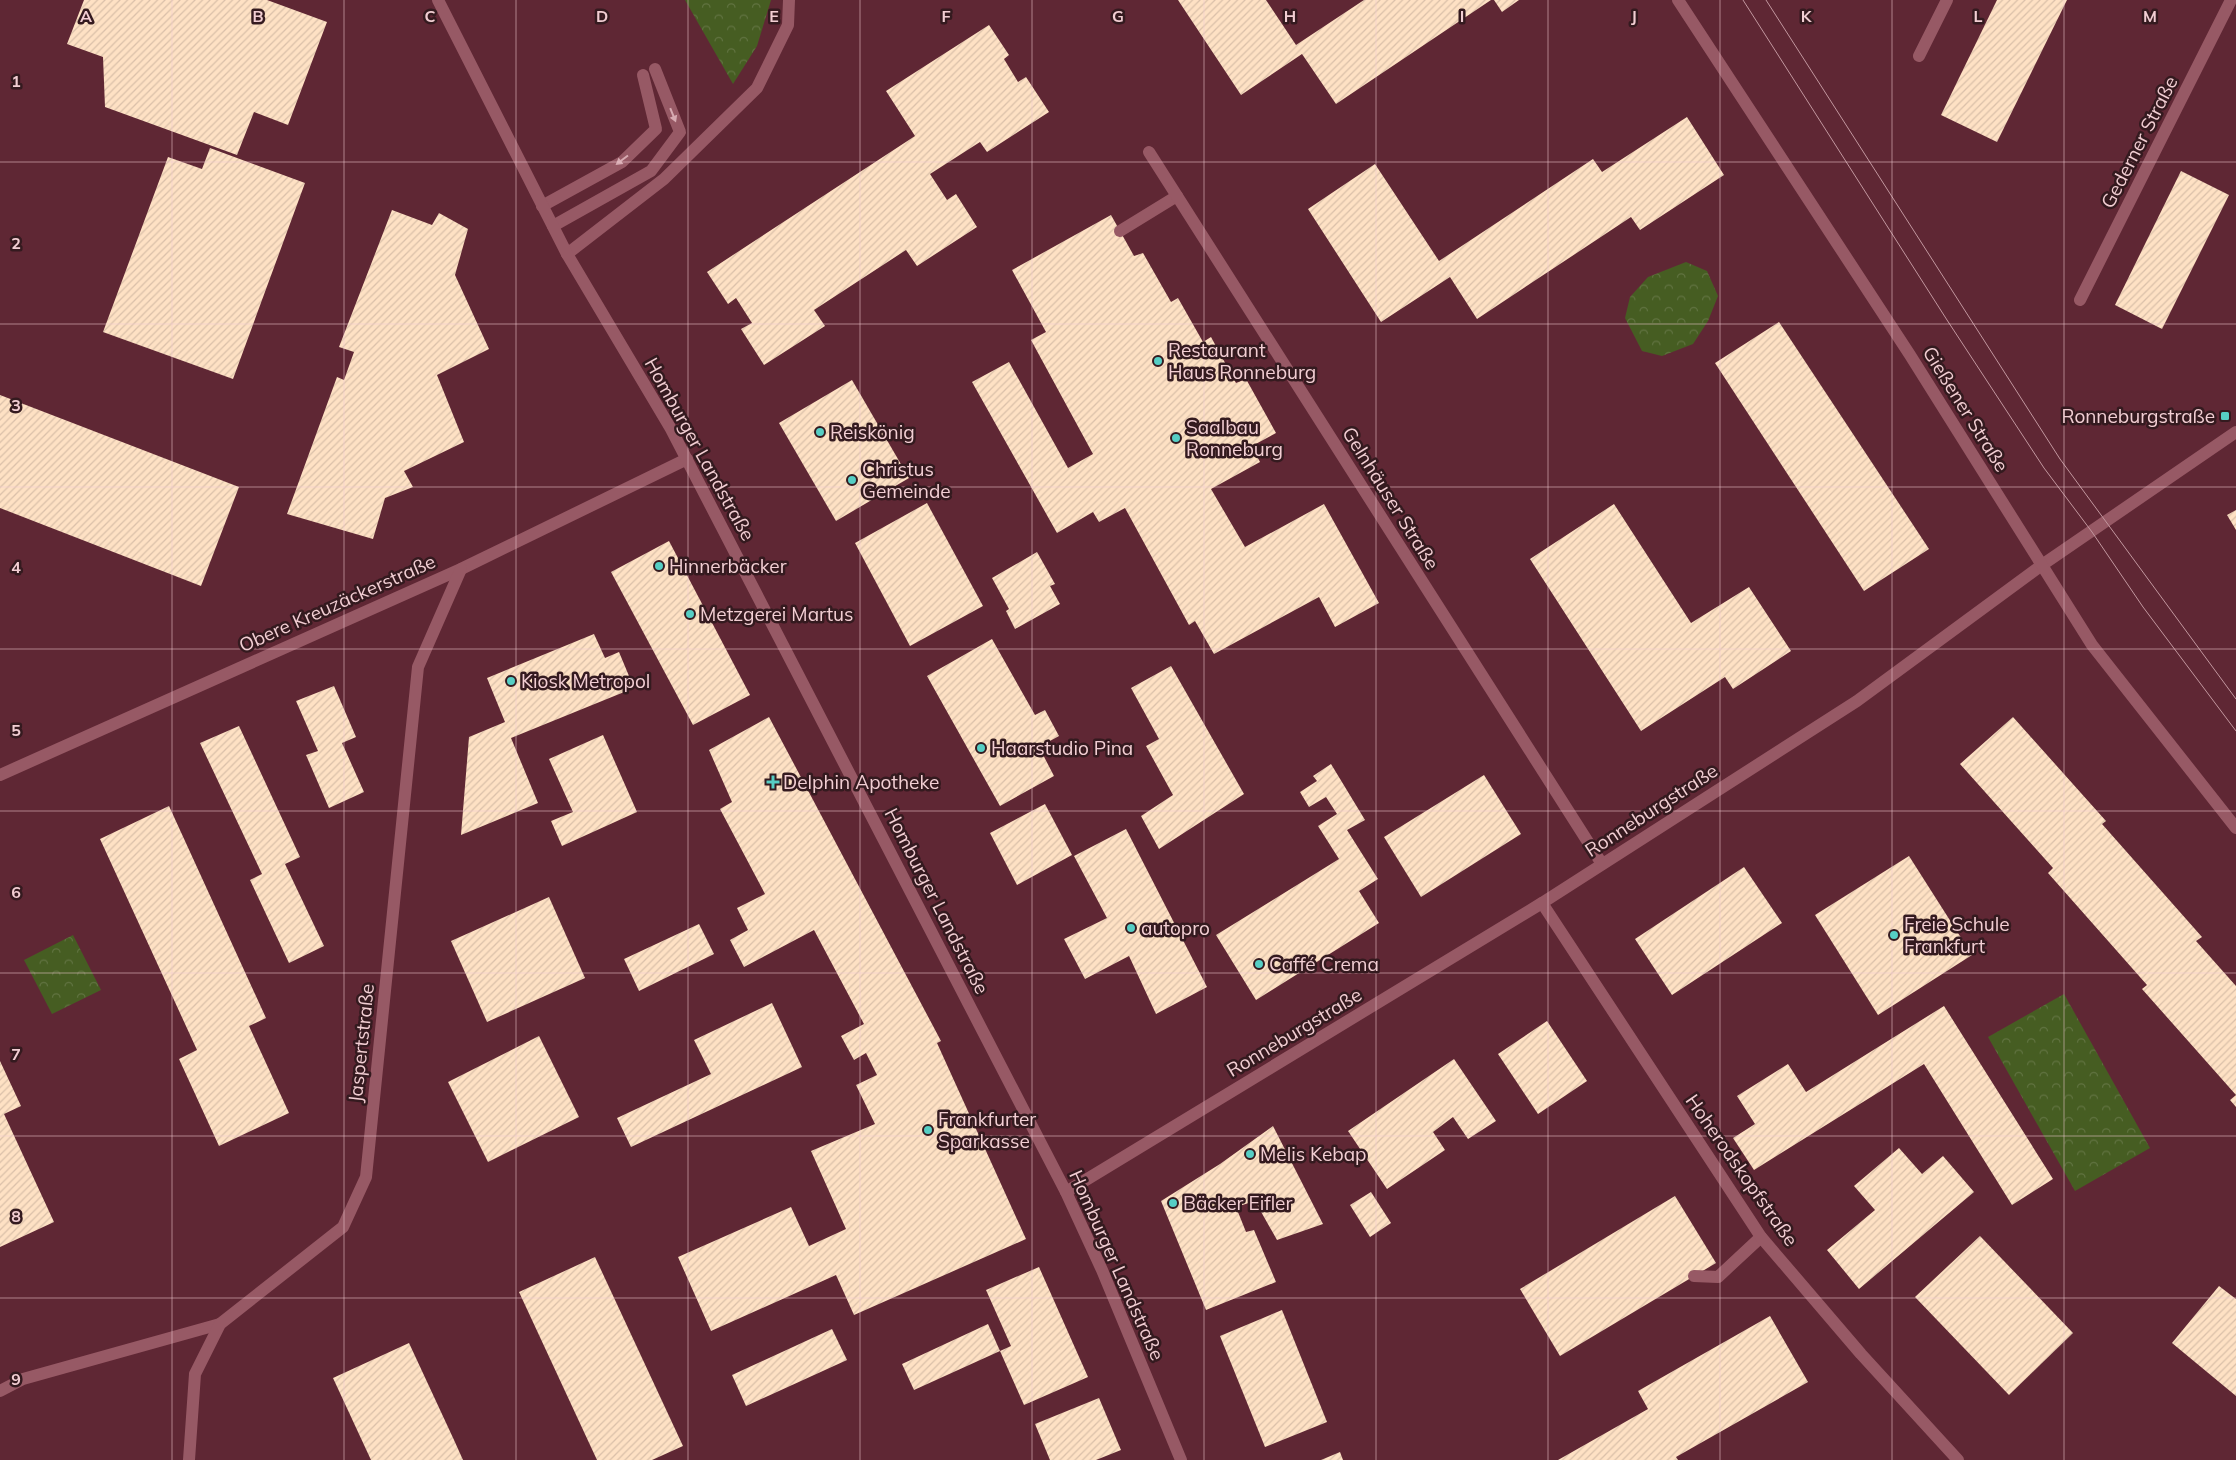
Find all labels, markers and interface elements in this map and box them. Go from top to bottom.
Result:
text: A [80,6,92,26]
text: B [252,6,264,26]
text: C [425,6,436,26]
text: D [596,6,608,26]
text: E [769,6,779,26]
text: F [941,6,951,26]
text: G [1112,6,1124,26]
text: H [1284,6,1296,26]
text: I [1460,6,1464,26]
text: J [1631,6,1637,26]
text: K [1801,6,1813,26]
text: L [1974,6,1983,26]
text: M [2143,6,2157,26]
text: 1 [11,71,21,91]
street label: Gederner Straße [2095,72,2183,212]
one-way arrow [670,107,677,122]
one-way arrow [616,155,629,166]
text: 2 [11,233,21,253]
place label: Restaurant Haus Ronneburg [1168,338,1316,384]
street label: Gießener Straße [1918,342,2014,476]
street label: Homburger Landstraße [640,353,760,545]
marker: Restaurant Haus Ronneburg [1152,355,1164,367]
text: 3 [11,395,21,415]
place label: Ronneburgstraße [2061,404,2215,428]
marker: Ronneburgstraße [2219,410,2231,422]
place label: Saalbau Ronneburg [1186,415,1283,461]
place label: Reiskönig [830,420,915,444]
street label: Gelnhäuser Straße [1337,422,1445,574]
marker: Reiskönig [814,426,826,438]
marker: Saalbau Ronneburg [1170,432,1182,444]
place label: Christus Gemeinde [862,457,951,503]
marker: Christus Gemeinde [846,474,858,486]
street label: Obere Kreuzäckerstraße [235,549,439,657]
place label: Hinnerbäcker [669,554,787,578]
text: 4 [11,557,21,577]
marker: Hinnerbäcker [653,560,665,572]
place label: Metzgerei Martus [700,602,853,626]
marker: Metzgerei Martus [684,608,696,620]
place label: Kiosk Metropol [521,669,650,693]
marker: Kiosk Metropol [505,675,517,687]
text: 5 [11,720,21,740]
place label: Haarstudio Pina [991,736,1133,760]
marker: Haarstudio Pina [975,742,987,754]
street label: Ronneburgstraße [1580,758,1722,862]
place label: Delphin Apotheke [783,770,939,794]
marker: Delphin Apotheke [767,776,779,788]
street label: Homburger Landstraße [880,804,994,998]
text: 6 [11,882,21,902]
place label: Freie Schule Frankfurt [1904,912,2010,958]
place label: autopro [1141,916,1210,940]
marker: autopro [1125,922,1137,934]
marker: Freie Schule Frankfurt [1888,929,1900,941]
place label: Caffé Crema [1269,952,1379,976]
marker: Caffé Crema [1253,958,1265,970]
street label: Jaspertstraße [343,982,379,1104]
street label: Ronneburgstraße [1222,982,1366,1082]
text: 7 [11,1044,21,1064]
street label: Hoherodskopfstraße [1681,1089,1803,1251]
place label: Frankfurter Sparkasse [938,1107,1036,1153]
marker: Frankfurter Sparkasse [922,1124,934,1136]
place label: Melis Kebap [1260,1142,1366,1166]
marker: Melis Kebap [1244,1148,1256,1160]
street label: Homburger Landstraße [1064,1166,1170,1364]
place label: Bäcker Eifler [1183,1191,1292,1215]
marker: Bäcker Eifler [1167,1197,1179,1209]
text: 8 [11,1206,21,1226]
text: 9 [11,1369,21,1389]

